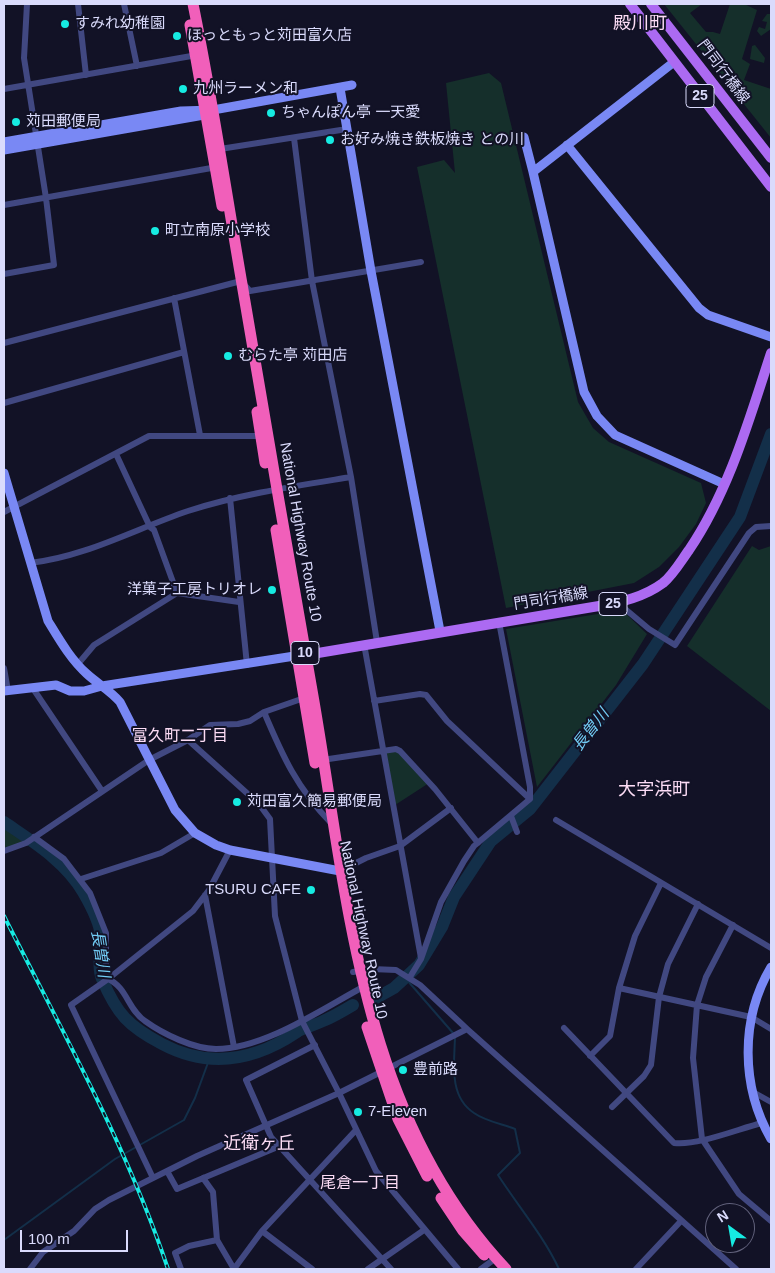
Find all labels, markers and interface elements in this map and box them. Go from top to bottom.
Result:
district label: 殿川町 [613,13,667,35]
place label: すみれ幼稚園 [75,15,165,33]
marker: すみれ幼稚園 [59,18,71,30]
place label: ほっともっと苅田富久店 [187,27,352,45]
marker: ほっともっと苅田富久店 [171,30,183,42]
street label: 門司行橋線 [693,37,753,107]
place label: 九州ラーメン和 [193,80,298,98]
marker: 九州ラーメン和 [177,83,189,95]
road number: 25 [686,84,714,108]
place label: ちゃんぽん亭 一天愛 [281,104,420,122]
marker: ちゃんぽん亭 一天愛 [265,107,277,119]
place label: 苅田郵便局 [26,113,101,131]
marker: 苅田郵便局 [10,116,22,128]
place label: お好み焼き鉄板焼き との川 [340,131,524,149]
marker: お好み焼き鉄板焼き との川 [324,134,336,146]
place label: 町立南原小学校 [165,222,270,240]
marker: 町立南原小学校 [149,225,161,237]
place label: むらた亭 苅田店 [238,347,347,365]
marker: むらた亭 苅田店 [222,350,234,362]
street label: National Highway Route 10 [275,441,325,623]
place label: 洋菓子工房トリオレ [127,581,262,599]
marker: 洋菓子工房トリオレ [266,584,278,596]
street label: 門司行橋線 [513,584,589,614]
road number: 25 [599,592,627,616]
road number: 10 [291,641,319,664]
water label: 長曽川 [569,705,613,755]
district label: 富久町二丁目 [132,727,228,747]
district label: 大字浜町 [618,779,690,801]
place label: 苅田富久簡易郵便局 [247,793,382,811]
marker: 苅田富久簡易郵便局 [231,796,243,808]
street label: National Highway Route 10 [335,839,391,1021]
place label: TSURU CAFE [205,881,301,899]
marker: TSURU CAFE [305,884,317,896]
water label: 長曽川 [87,929,113,979]
place label: 豊前路 [413,1061,458,1079]
marker: 豊前路 [397,1064,409,1076]
place label: 7-Eleven [368,1103,427,1121]
marker: 7-Eleven [352,1106,364,1118]
district label: 近衛ヶ丘 [223,1133,295,1155]
district label: 尾倉一丁目 [320,1174,400,1194]
north arrow [705,1203,755,1253]
text: N [714,1207,731,1226]
scale bar [22,1220,130,1252]
text: 100 m [28,1230,70,1247]

